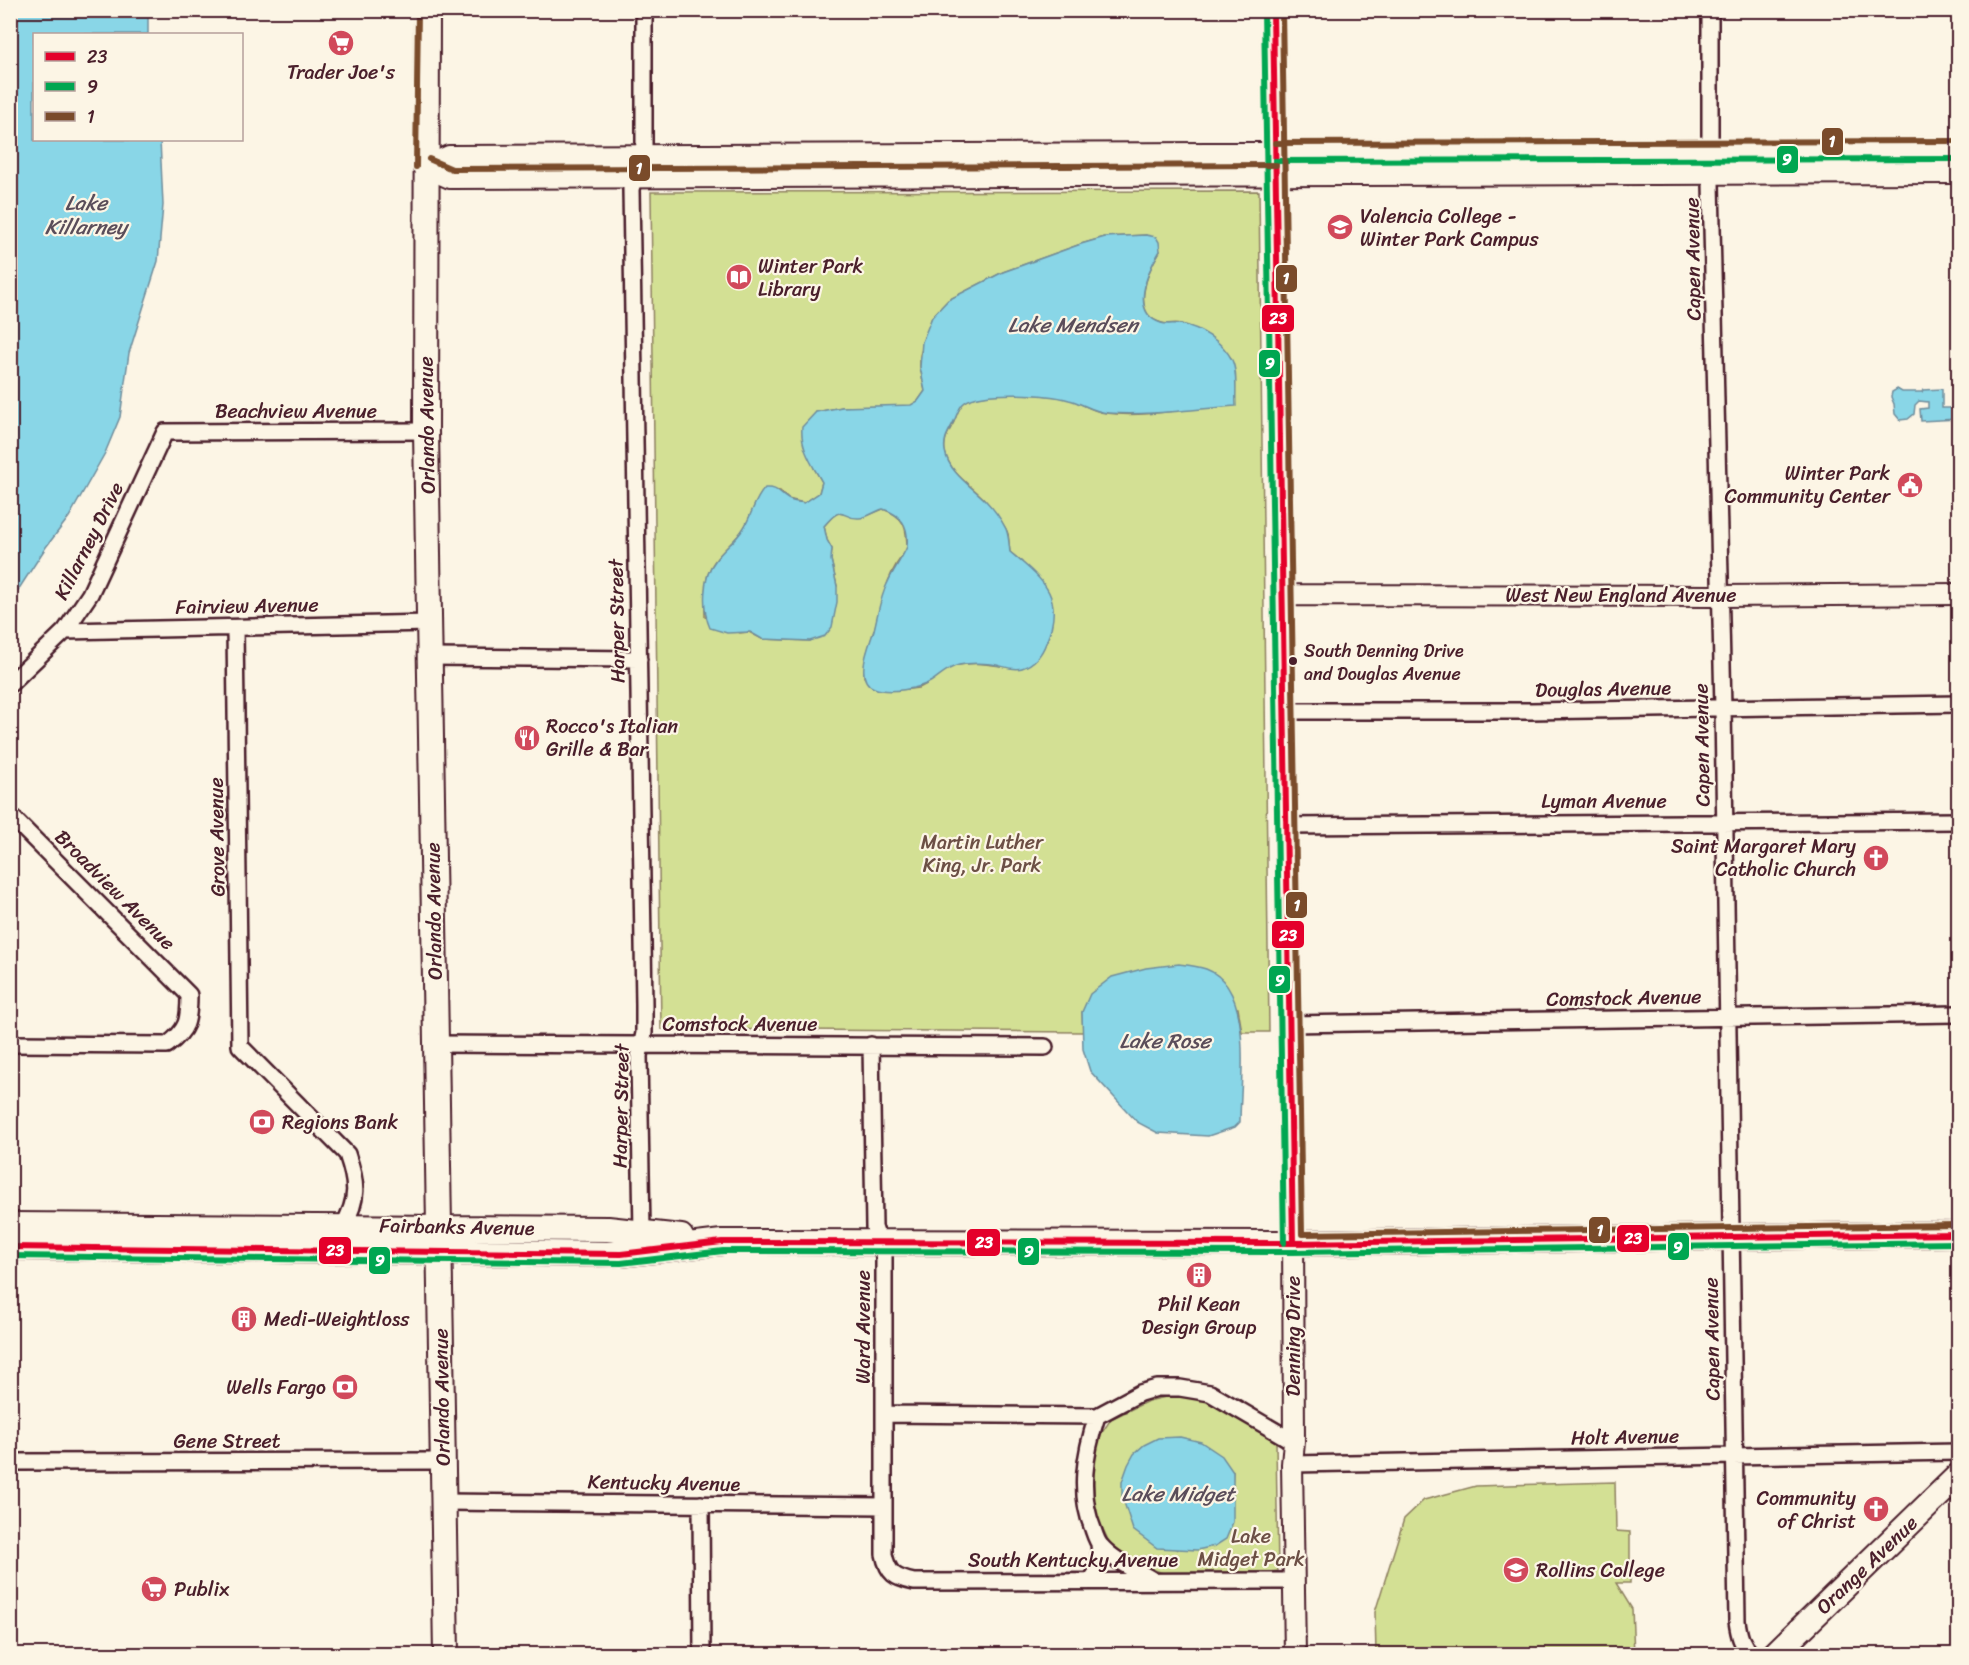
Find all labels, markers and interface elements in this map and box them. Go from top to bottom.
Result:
supermarket icon: Trader Joe's [326,28,356,58]
legend [33,33,243,141]
text: 23 [87,41,107,73]
place label: Trader Joe's [287,55,396,90]
text: 9 [87,71,98,103]
text: 1 [87,101,95,133]
line badge: 1 [1821,127,1844,156]
text: 1 [1829,127,1836,156]
line badge: 9 [1776,145,1799,174]
text: 9 [1782,145,1792,174]
line badge: 1 [628,154,651,182]
text: 1 [636,154,643,183]
water label: Lake Killarney [45,184,130,246]
street label: Capen Avenue [1674,197,1712,321]
place label: Valencia College - Winter Park Campus [1360,199,1539,257]
school or university icon: Valencia College - Winter Park Campus [1325,212,1355,242]
place label: Winter Park Library [758,249,864,307]
library icon: Winter Park Library [724,262,754,292]
line badge: 1 [1275,264,1298,293]
text: 1 [1283,264,1290,293]
line badge: 23 [1261,304,1295,333]
text: 23 [1268,304,1287,333]
water label: Lake Mendsen [1008,306,1141,344]
line badge: 9 [1258,349,1281,378]
text: 9 [1265,349,1275,378]
street label: Orlando Avenue [408,356,446,494]
street label: Beachview Avenue [215,394,377,429]
place label: Winter Park Community Center [1724,456,1892,514]
public building icon: Winter Park Community Center [1895,470,1925,500]
street label: Killarney Drive [44,476,134,606]
street label: Harper Street [598,558,636,683]
street label: West New England Avenue [1506,578,1736,613]
street label: Fairview Avenue [175,587,319,625]
place label: South Denning Drive and Douglas Avenue [1304,635,1464,690]
marker: South Denning Drive and Douglas Avenue [1287,655,1299,667]
street label: Douglas Avenue [1535,670,1672,708]
street label: Capen Avenue [1683,683,1721,807]
place label: Rocco's Italian Grille & Bar [546,709,678,767]
restaurant icon: Rocco's Italian Grille & Bar [512,723,542,753]
street label: Grove Avenue [198,777,236,897]
street label: Lyman Avenue [1541,784,1667,819]
street label: Broadview Avenue [46,821,184,959]
park label: Martin Luther King, Jr. Park [921,825,1044,883]
place label: Saint Margaret Mary Catholic Church [1671,829,1857,887]
street label: Orlando Avenue [415,842,453,980]
church icon: Saint Margaret Mary Catholic Church [1861,843,1891,873]
line badge: 1 [1285,891,1308,919]
text: 1 [1294,891,1301,920]
line badge: 23 [1271,920,1305,949]
text: 23 [1278,921,1297,950]
line badge: 9 [1268,965,1291,994]
text: 9 [1275,966,1285,995]
street label: Comstock Avenue [1546,979,1702,1017]
street label: Comstock Avenue [662,1007,818,1042]
water label: Lake Rose [1119,1022,1213,1060]
street label: Harper Street [602,1043,640,1168]
place label: Regions Bank [282,1105,399,1140]
bank icon: Regions Bank [247,1107,277,1137]
street label: Fairbanks Avenue [379,1208,535,1246]
line badge: 1 [1588,1216,1611,1244]
text: 1 [1597,1216,1604,1245]
line badge: 23 [1616,1224,1650,1253]
text: 23 [1623,1224,1642,1253]
line badge: 23 [966,1228,1001,1257]
text: 23 [974,1228,993,1257]
line badge: 9 [1667,1232,1690,1261]
text: 9 [1673,1233,1683,1262]
line badge: 23 [318,1236,352,1265]
text: 23 [325,1236,344,1265]
line badge: 9 [1017,1237,1040,1266]
text: 9 [1024,1237,1034,1266]
line badge: 9 [368,1246,391,1275]
text: 9 [375,1246,385,1275]
building icon: Phil Kean Design Group [1184,1260,1214,1290]
street label: Ward Avenue [846,1270,881,1384]
street label: Denning Drive [1276,1276,1311,1396]
street label: Capen Avenue [1693,1277,1731,1401]
place label: Phil Kean Design Group [1142,1287,1257,1345]
place label: Medi-Weightloss [264,1302,410,1337]
building icon: Medi-Weightloss [229,1304,259,1334]
street label: Orlando Avenue [423,1328,461,1466]
place label: Wells Fargo [226,1370,326,1405]
bank icon: Wells Fargo [330,1372,360,1402]
street label: Holt Avenue [1570,1419,1680,1455]
street label: Gene Street [173,1424,281,1459]
street label: Kentucky Avenue [587,1464,741,1502]
water label: Lake Midget [1121,1475,1237,1513]
place label: Community of Christ [1756,1481,1857,1539]
church icon: Community of Christ [1861,1494,1891,1524]
street label: Orange Avenue [1808,1507,1926,1623]
park label: Lake Midget Park [1197,1519,1305,1577]
street label: South Kentucky Avenue [968,1543,1178,1578]
place label: Rollins College [1536,1553,1665,1588]
school or university icon: Rollins College [1501,1555,1531,1585]
place label: Publix [174,1572,230,1607]
supermarket icon: Publix [139,1574,169,1604]

